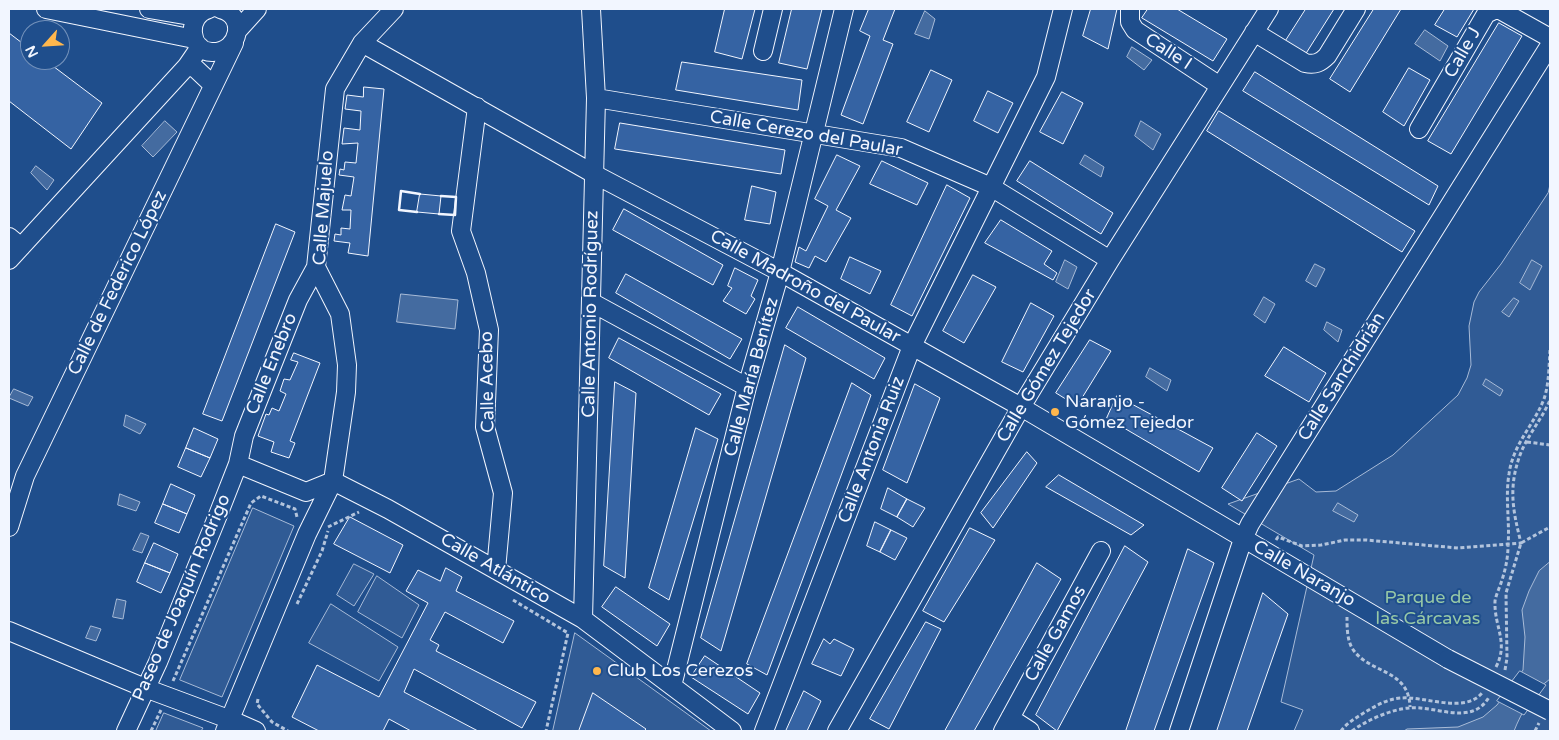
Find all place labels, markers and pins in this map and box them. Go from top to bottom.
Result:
place label: Naranjo - Gómez Tejedor [1065,391,1194,434]
marker: Naranjo - Gómez Tejedor [1049,406,1061,418]
place label: Club Los Cerezos [607,660,753,682]
marker: Club Los Cerezos [591,665,603,677]

